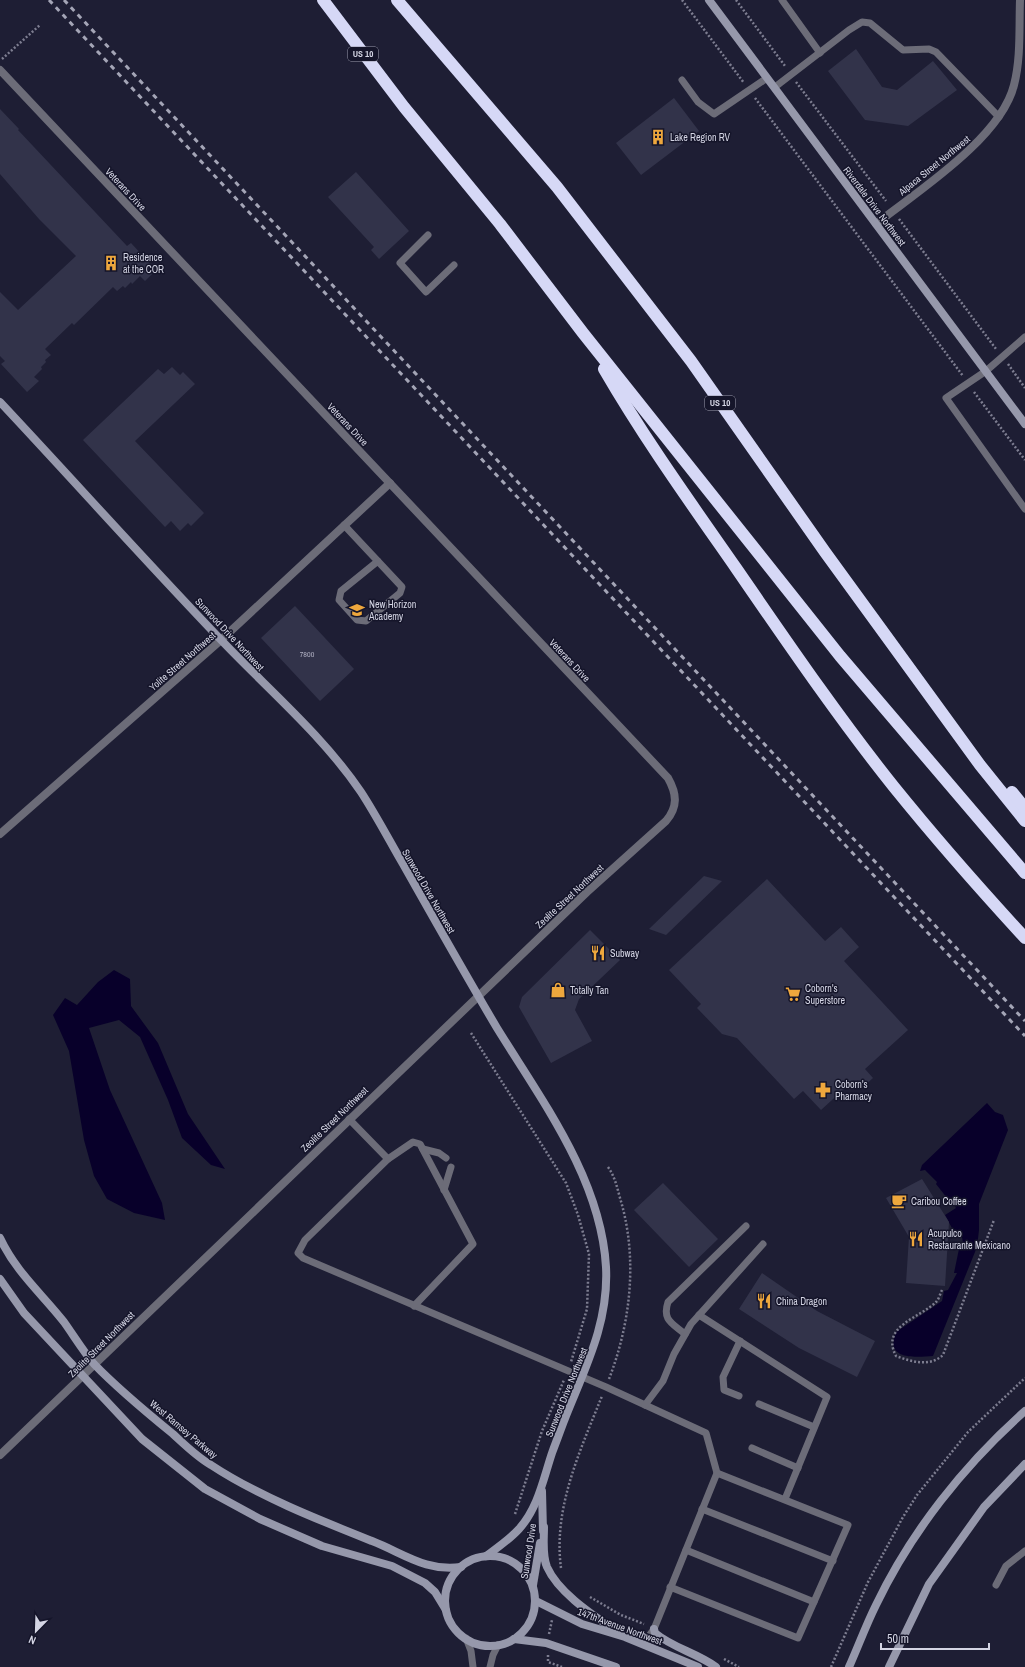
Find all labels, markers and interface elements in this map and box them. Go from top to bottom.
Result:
road number: US 10 [348,47,378,61]
building icon: Lake Region RV [649,128,667,146]
place label: Lake Region RV [670,131,731,144]
street label: Alpaca Street Northwest [895,132,973,199]
street label: Riverdale Drive Northwest [840,164,909,249]
street label: Veterans Drive [102,165,149,214]
place label: Residence at the COR [123,251,164,276]
building icon: Residence at the COR [102,254,120,272]
road number: US 10 [705,396,735,410]
street label: Veterans Drive [324,400,371,449]
street label: Sunwood Drive Northwest [192,595,267,674]
place label: New Horizon Academy [368,598,416,623]
school or university icon: New Horizon Academy [348,601,366,619]
street label: Yolite Street Northwest [146,629,219,694]
street label: Veterans Drive [546,636,593,685]
house number: 7800 [300,649,315,659]
street label: Sunwood Drive Northwest [399,847,458,936]
street label: Zeolite Street Northwest [533,861,607,931]
restaurant icon: Subway [589,944,607,962]
place label: Subway [610,947,640,960]
shop icon: Totally Tan [549,981,567,999]
place label: Coborn's Superstore [805,982,846,1007]
place label: Totally Tan [570,984,609,997]
supermarket icon: Coborn's Superstore [784,985,802,1003]
place label: Coborn's Pharmacy [835,1078,873,1103]
pharmacy icon: Coborn's Pharmacy [814,1081,832,1099]
street label: Zeolite Street Northwest [298,1083,371,1155]
cafe icon: Caribou Coffee [890,1192,908,1210]
place label: Caribou Coffee [911,1195,967,1208]
place label: Acupulco Restaurante Mexicano [927,1227,1011,1252]
restaurant icon: Acupulco Restaurante Mexicano [907,1230,925,1248]
restaurant icon: China Dragon [755,1292,773,1310]
place label: China Dragon [776,1295,827,1308]
street label: Zeolite Street Northwest [65,1308,138,1380]
street label: Sunwood Drive Northwest [543,1345,591,1439]
street label: West Ramsey Parkway [147,1397,221,1462]
street label: Sunwood Drive [518,1522,539,1580]
street label: 147th Avenue Northwest [576,1605,665,1648]
north arrow [16,1611,56,1651]
scale bar [881,1625,989,1651]
text: 50 m [887,1631,909,1647]
text: N [26,1632,38,1648]

